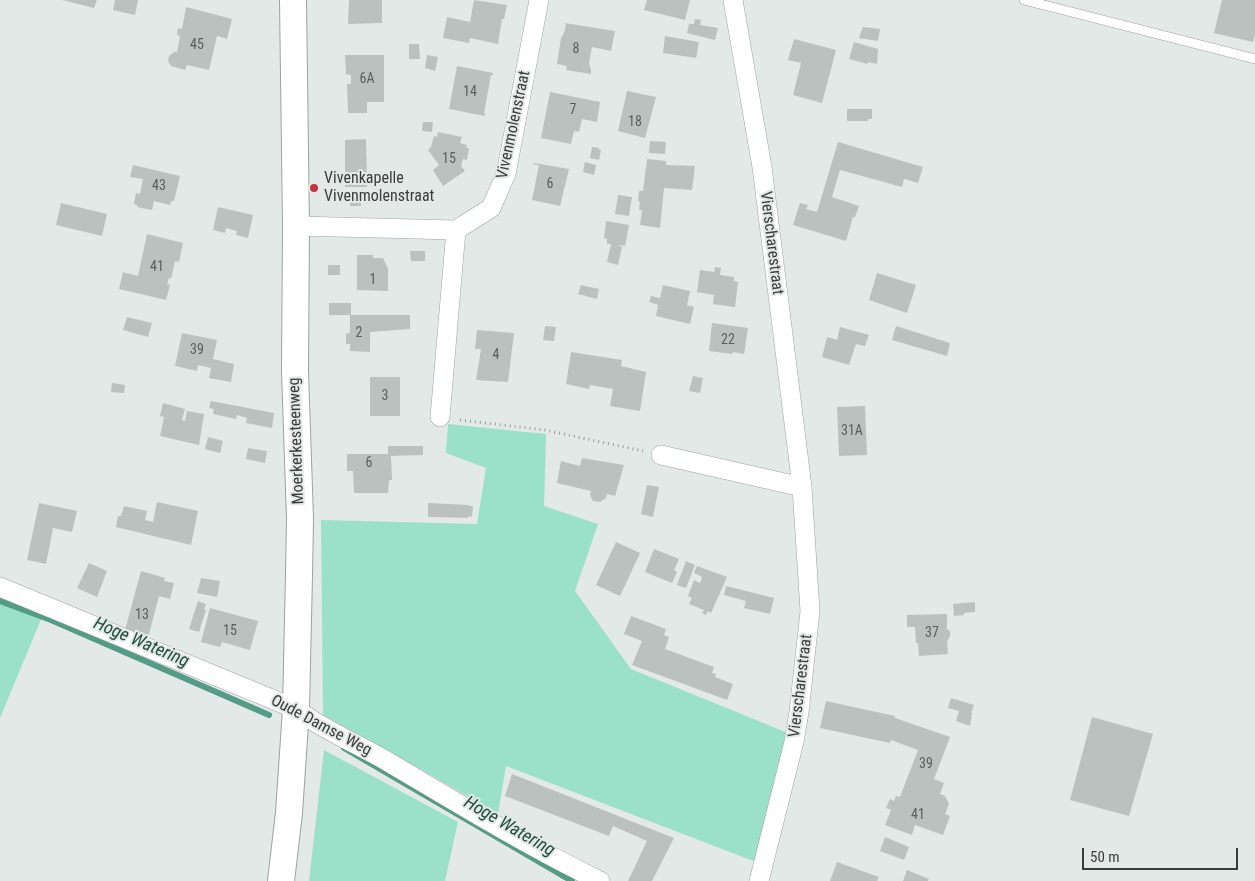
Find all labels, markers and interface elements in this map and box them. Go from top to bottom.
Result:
house number: 45 [190,37,204,53]
house number: 8 [573,41,579,57]
street label: Vivenmolenstraat [493,69,535,181]
house number: 6A [360,71,374,87]
house number: 14 [463,84,477,100]
house number: 7 [570,102,576,118]
house number: 18 [628,114,642,130]
house number: 15 [442,151,456,167]
place label: Vivenkapelle Vivenmolenstraat [324,169,434,207]
house number: 6 [547,176,553,192]
house number: 43 [152,178,166,194]
marker: Vivenkapelle Vivenmolenstraat [308,182,320,194]
street label: Vierscharestraat [755,190,787,296]
house number: 41 [150,259,164,275]
house number: 1 [370,272,376,288]
house number: 2 [356,325,362,341]
house number: 22 [721,332,735,348]
house number: 39 [190,342,204,358]
house number: 4 [493,347,499,363]
street label: Moerkerkesteenweg [285,377,309,505]
house number: 3 [382,388,388,404]
house number: 31A [841,423,863,439]
house number: 6 [366,455,372,471]
house number: 13 [135,607,149,623]
water label: Hoge Watering [90,613,192,673]
house number: 15 [223,623,237,639]
house number: 37 [925,625,939,641]
street label: Vierscharestraat [785,633,817,739]
street label: Oude Damse Weg [267,691,375,761]
house number: 39 [919,756,933,772]
water label: Hoge Watering [460,792,558,862]
house number: 41 [911,807,925,823]
scale bar [1085,838,1241,870]
text: 50 m [1090,848,1120,866]

